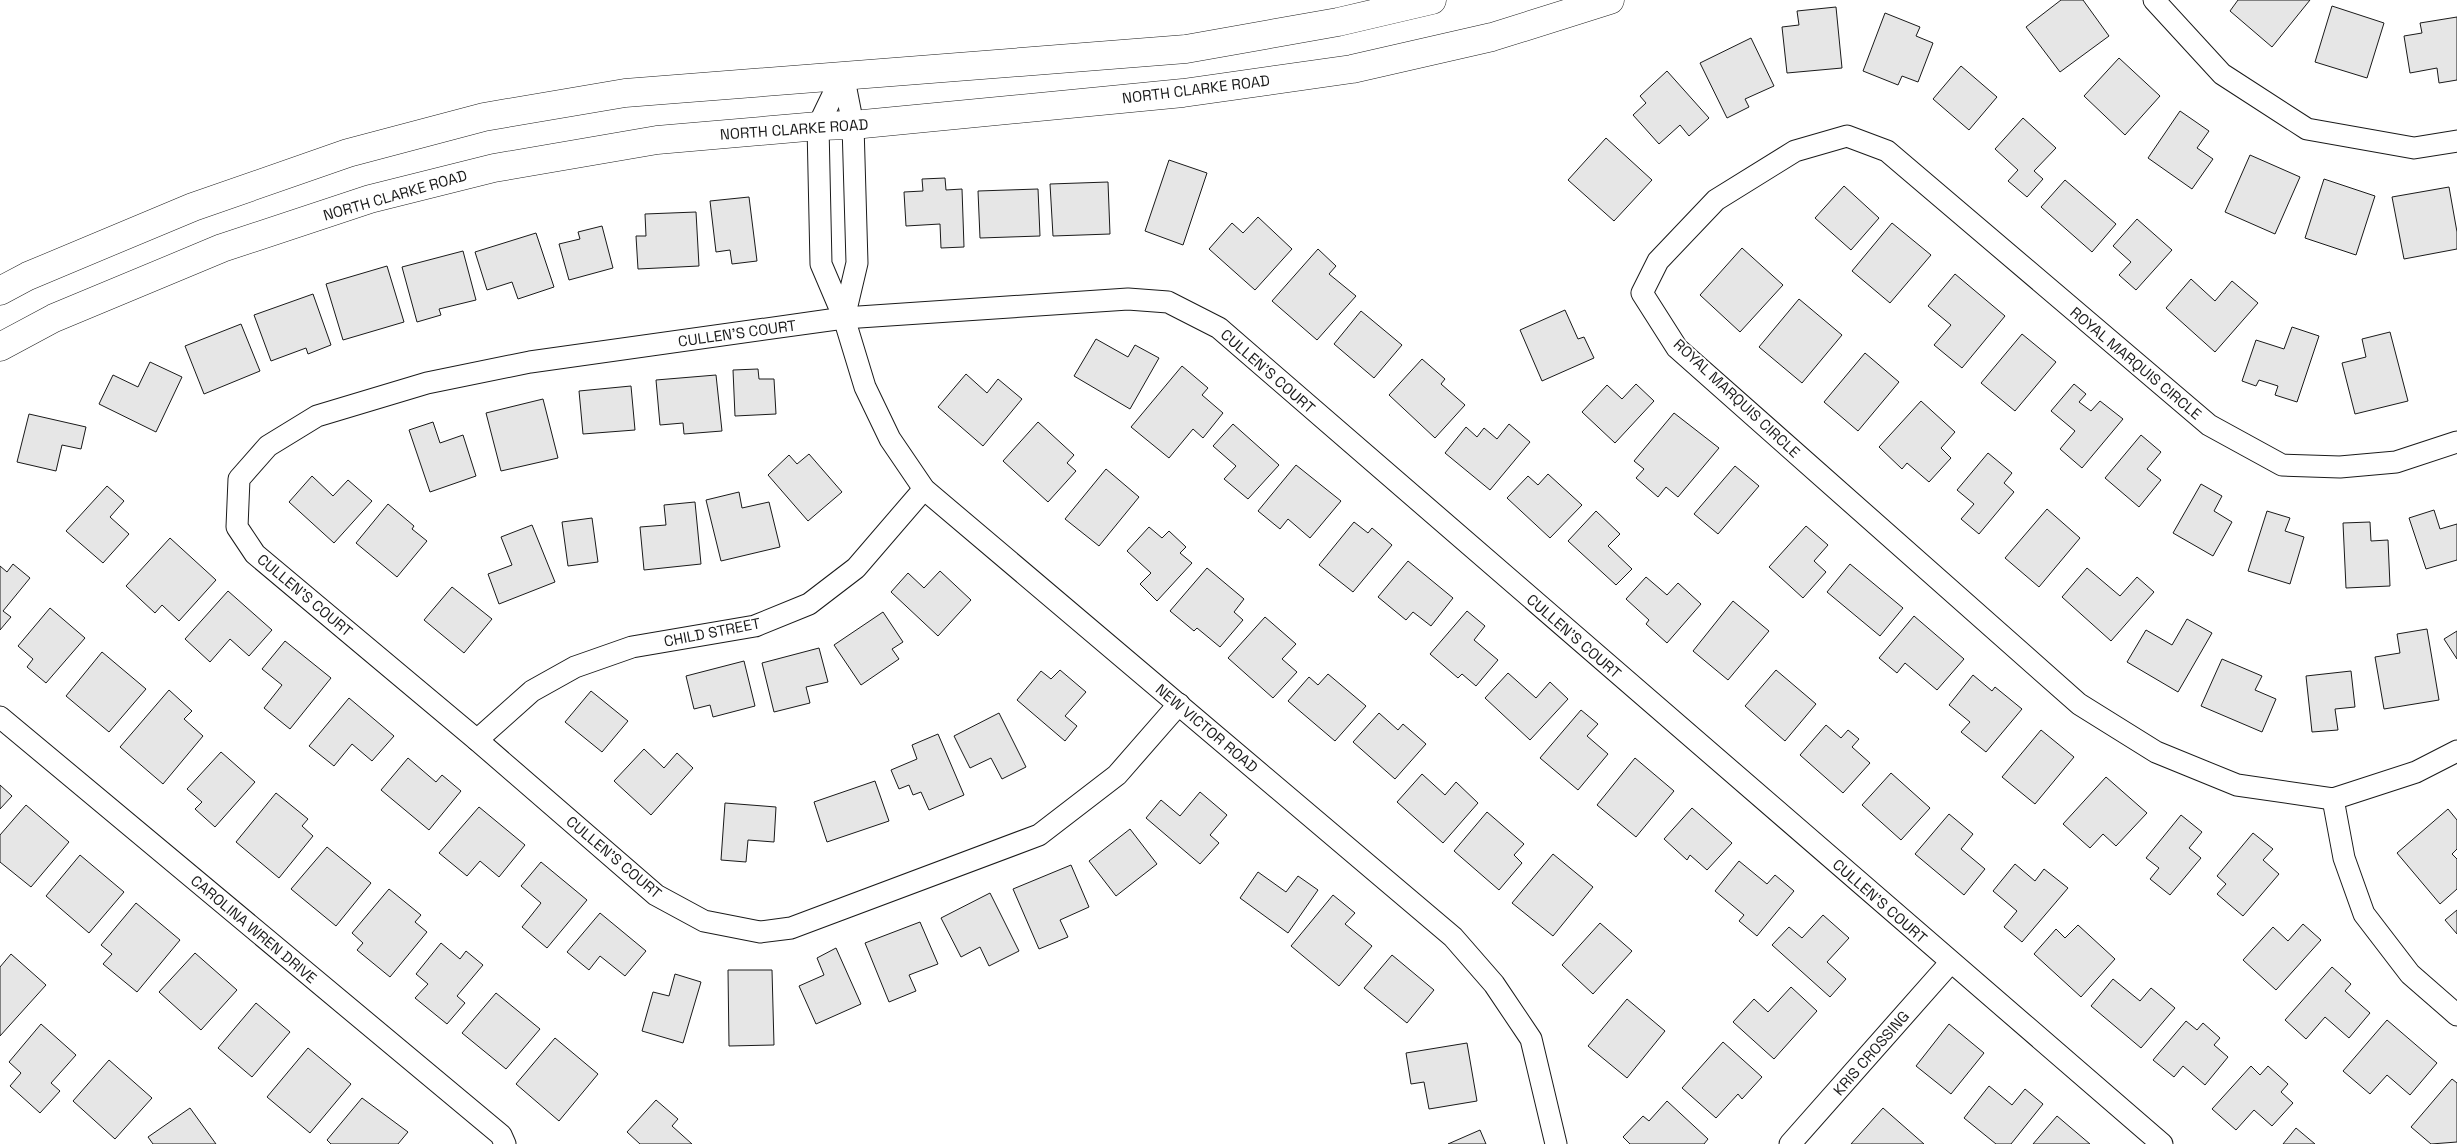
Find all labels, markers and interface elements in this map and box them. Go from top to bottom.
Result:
street label: NORTH CLARKE ROAD [1121,71,1271,107]
street label: NORTH CLARKE ROAD [719,114,869,144]
street label: NORTH CLARKE ROAD [321,165,469,225]
street label: ROYAL MARQUIS CIRCLE [2066,302,2206,424]
street label: CULLEN'S COURT [677,315,797,351]
street label: CULLEN'S COURT [1217,325,1319,417]
street label: ROYAL MARQUIS CIRCLE [1670,334,1804,462]
street label: CULLEN'S COURT [253,549,357,641]
street label: CULLEN'S COURT [1523,590,1625,682]
street label: CHILD STREET [662,613,762,651]
street label: NEW VICTOR ROAD [1152,680,1262,776]
street label: CULLEN'S COURT [562,811,666,903]
street label: CULLEN'S COURT [1829,855,1931,947]
street label: CAROLINA WREN DRIVE [187,871,321,987]
street label: KRIS CROSSING [1829,1007,1913,1099]

